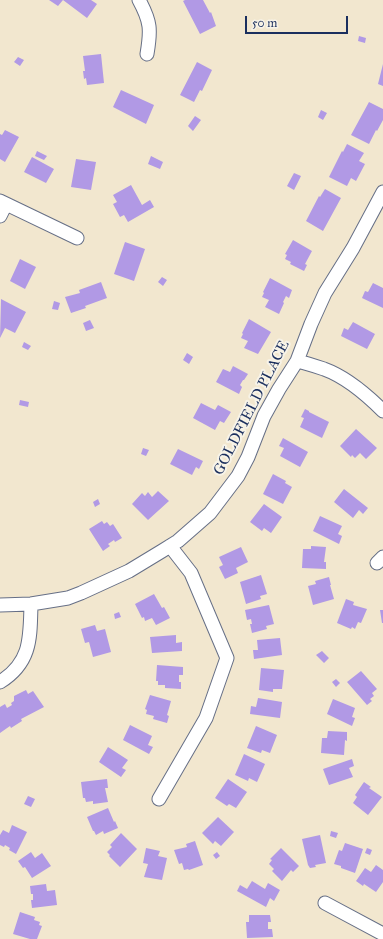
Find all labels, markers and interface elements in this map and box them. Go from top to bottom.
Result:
scale bar [247,8,350,34]
text: 50 m [252,16,277,30]
street label: GOLDFIELD PLACE [210,338,294,478]

